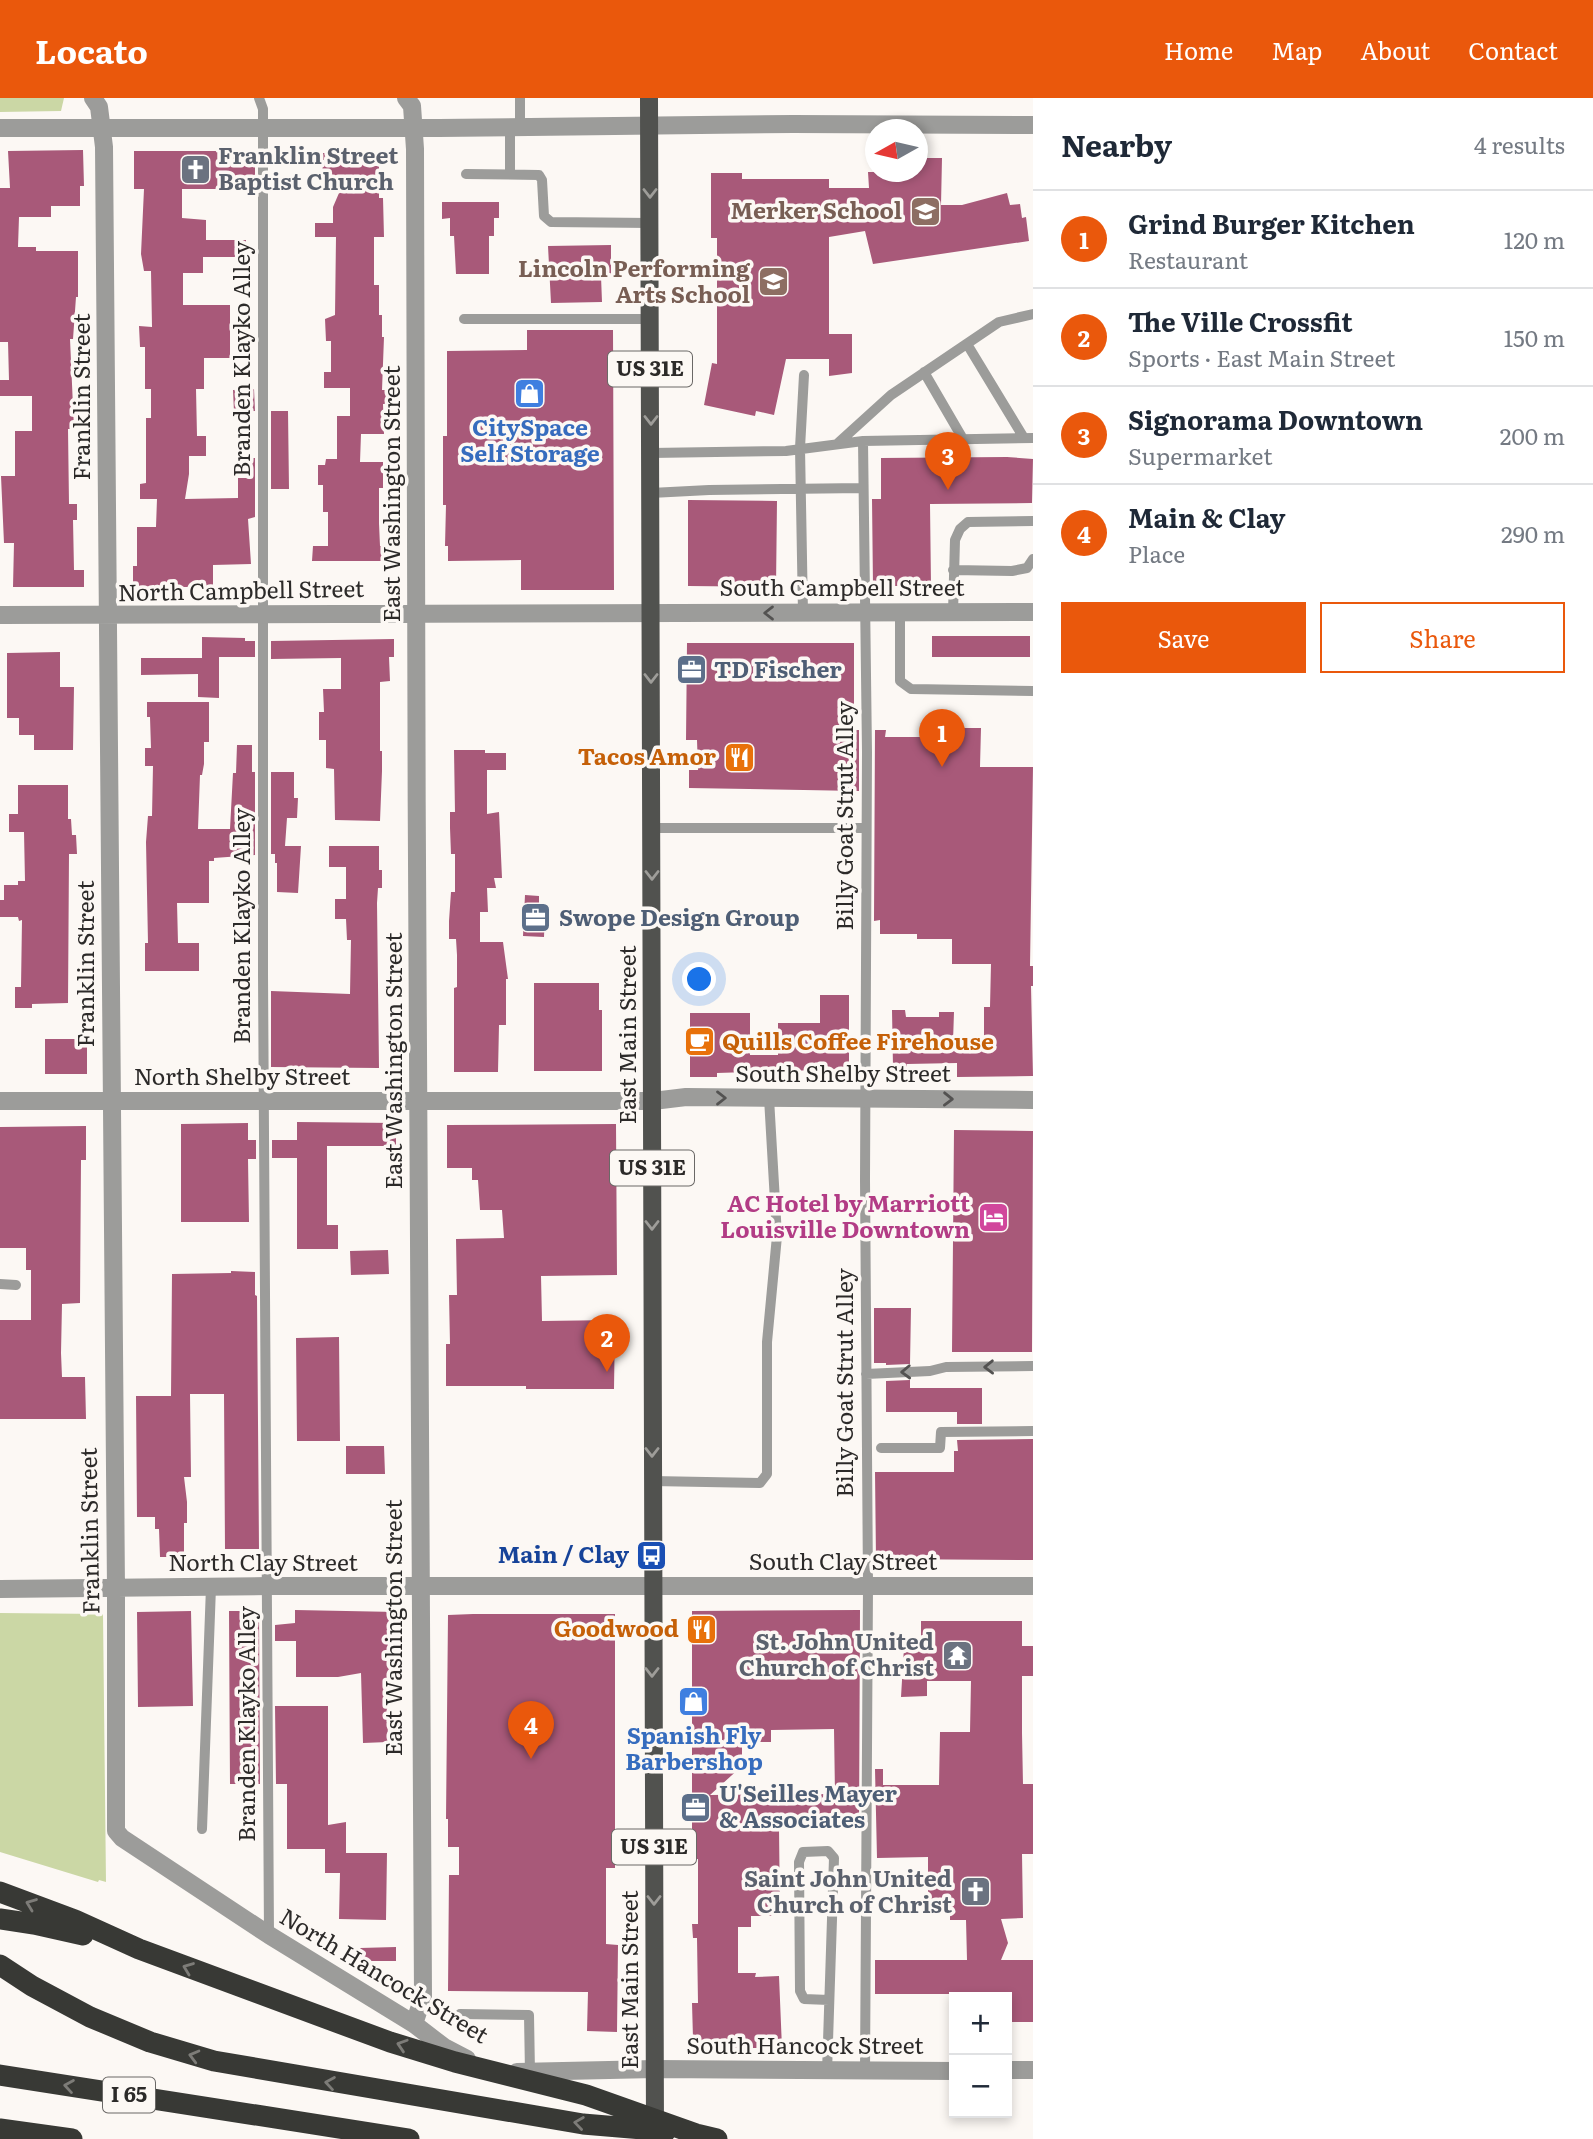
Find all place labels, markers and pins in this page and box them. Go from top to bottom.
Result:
place label: Franklin Street Baptist Church [218,137,398,197]
church icon: Franklin Street Baptist Church [178,152,212,186]
place label: Merker School [731,192,902,226]
school or university icon: Merker School [908,194,942,228]
place label: Lincoln Performing Arts School [518,250,751,310]
school or university icon: Lincoln Performing Arts School [756,265,790,299]
shop icon: CitySpace Self Storage [513,377,547,411]
place label: CitySpace Self Storage [460,409,600,469]
pin: 3 [925,432,971,490]
place label: TD Fischer [714,651,842,685]
office icon: TD Fischer [674,653,708,687]
pin: 1 [919,709,965,767]
place label: Tacos Amor [578,738,717,772]
restaurant icon: Tacos Amor [722,740,756,774]
place label: Swope Design Group [559,899,800,933]
office icon: Swope Design Group [519,901,553,935]
place label: Quills Coffee Firehouse [722,1023,994,1057]
cafe icon: Quills Coffee Firehouse [682,1025,716,1059]
place label: AC Hotel by Marriott Louisville Downtown [720,1185,970,1245]
hotel icon: AC Hotel by Marriott Louisville Downtown [976,1200,1010,1234]
pin: 2 [584,1314,630,1372]
place label: Main / Clay [498,1536,629,1570]
bus stop icon: Main / Clay [635,1538,669,1572]
place label: Goodwood [554,1610,679,1644]
restaurant icon: Goodwood [685,1612,719,1646]
place label: St. John United Church of Christ [739,1623,934,1683]
temple icon: St. John United Church of Christ [940,1638,974,1672]
shop icon: Spanish Fly Barbershop [677,1685,711,1719]
pin: 4 [508,1701,554,1759]
place label: Spanish Fly Barbershop [625,1717,763,1777]
place label: U'Seilles Mayer & Associates [719,1775,898,1835]
office icon: U'Seilles Mayer & Associates [679,1790,713,1824]
place label: Saint John United Church of Christ [744,1860,952,1920]
church icon: Saint John United Church of Christ [958,1875,992,1909]

